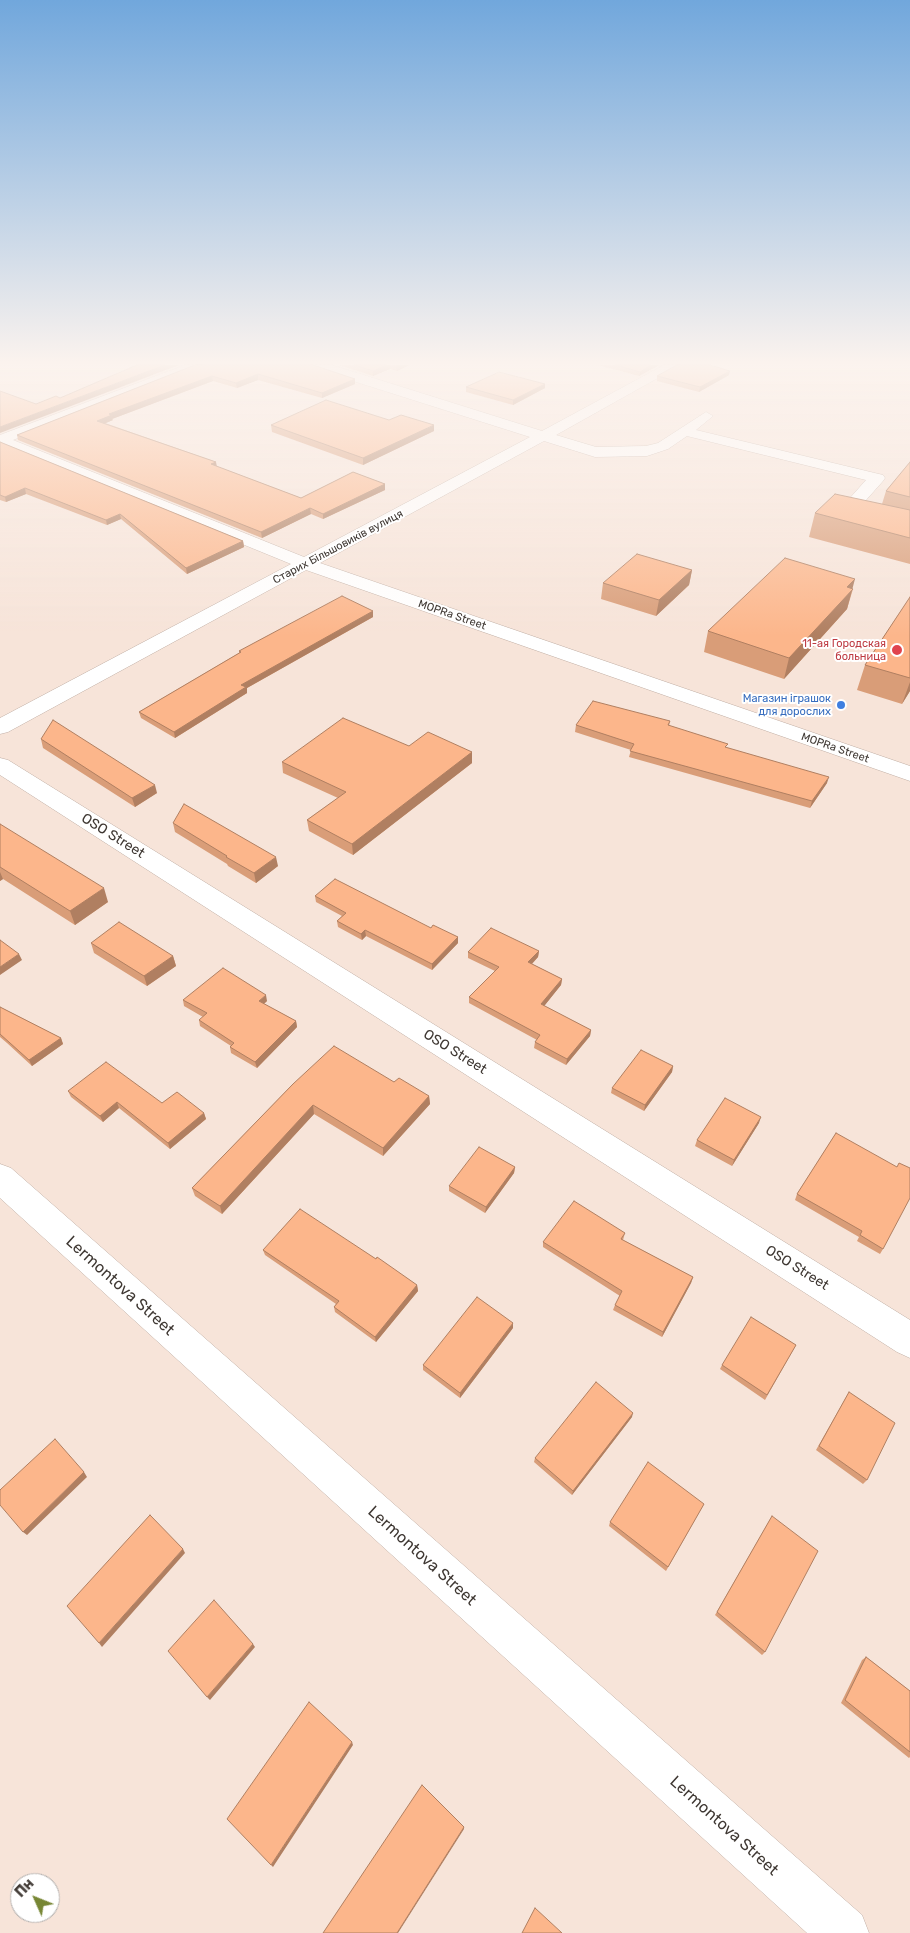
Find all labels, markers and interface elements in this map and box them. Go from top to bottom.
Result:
street label: Старих Більшовиків вулиця [271,507,405,587]
street label: MOPRa Street [416,597,488,633]
place label: 11-ая Городская больница [802,637,886,663]
marker: 11-ая Городская больница [890,643,904,657]
place label: Магазин іграшок для дорослих [743,692,831,718]
marker: Магазин іграшок для дорослих [835,699,847,711]
street label: MOPRa Street [799,730,871,766]
street label: OSO Street [78,810,148,862]
street label: OSO Street [420,1026,490,1078]
street label: Lermontova Street [62,1232,178,1340]
street label: OSO Street [762,1242,832,1294]
street label: Lermontova Street [364,1502,480,1610]
street label: Lermontova Street [666,1772,782,1880]
north arrow [10,1873,60,1923]
text: Пн [12,1875,37,1901]

